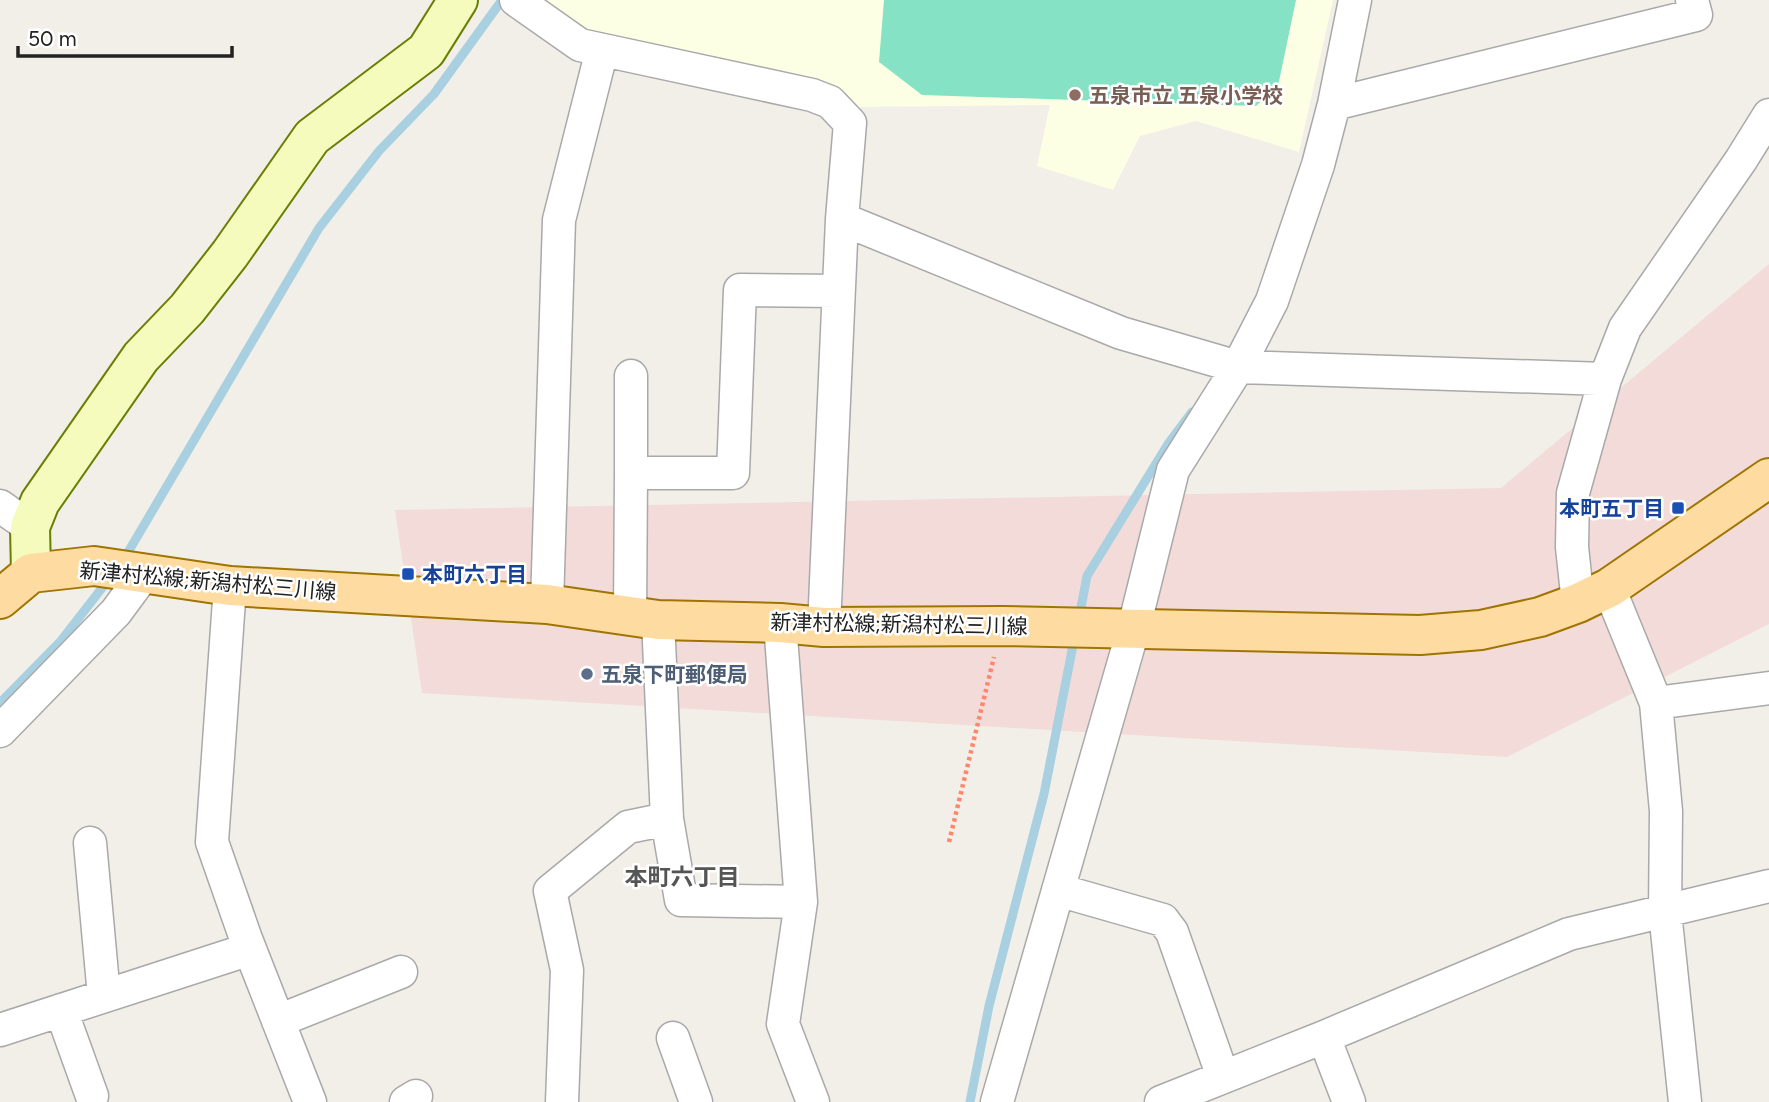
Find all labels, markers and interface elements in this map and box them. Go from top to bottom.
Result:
scale bar [18,14,231,58]
text: 50 m [28,26,77,51]
place label: 五泉市立 五泉小学校 [1089,83,1283,108]
marker: 五泉市立 五泉小学校 [1067,87,1083,103]
place label: 本町五丁目 [1559,496,1664,521]
marker: 本町五丁目 [1670,500,1686,516]
street label: 新津村松線;新潟村松三川線 [79,557,337,605]
place label: 本町六丁目 [422,562,527,587]
marker: 本町六丁目 [400,566,416,582]
street label: 新津村松線;新潟村松三川線 [770,609,1028,639]
place label: 五泉下町郵便局 [601,662,748,687]
marker: 五泉下町郵便局 [579,666,595,682]
district label: 本町六丁目 [625,863,740,891]

